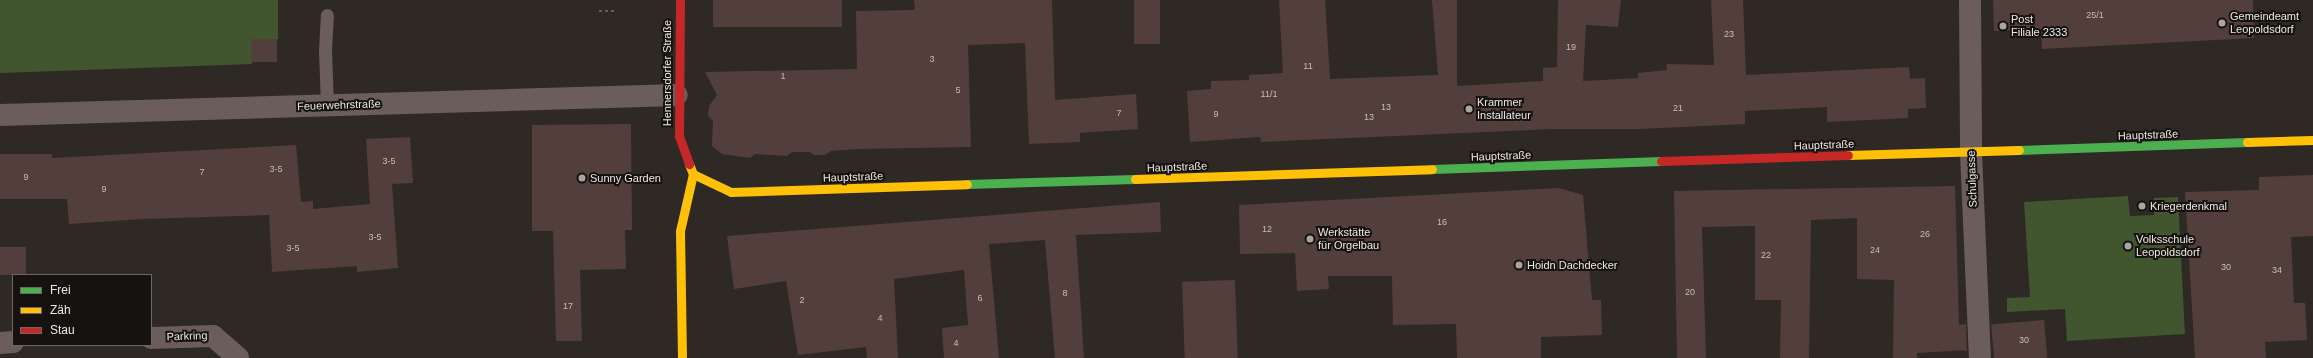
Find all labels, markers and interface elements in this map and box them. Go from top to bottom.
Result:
house number: 25/1 [2086,10,2104,20]
place label: Gemeindeamt Leopoldsdorf [2230,10,2299,36]
place label: Post Filiale 2333 [2011,13,2067,39]
marker: Gemeindeamt Leopoldsdorf [2217,18,2227,28]
street label: Hennersdorfer Straße [660,20,674,126]
marker: Post Filiale 2333 [1998,21,2008,31]
house number: 23 [1724,29,1734,39]
house number: 19 [1566,42,1576,52]
house number: 3 [929,54,935,64]
house number: 11 [1303,61,1313,71]
house number: 1 [780,71,786,81]
house number: 5 [955,85,961,95]
house number: 11/1 [1261,89,1277,99]
place label: Krammer Installateur [1477,96,1531,122]
street label: Feuerwehrstraße [297,97,381,113]
house number: 13 [1381,102,1391,112]
house number: 21 [1673,103,1683,113]
marker: Krammer Installateur [1464,104,1474,114]
house number: 7 [1116,108,1122,118]
house number: 9 [1213,109,1219,119]
house number: 13 [1364,112,1374,122]
street label: Hauptstraße [2118,127,2178,143]
street label: Hauptstraße [1794,137,1854,153]
street label: Hauptstraße [1471,148,1531,164]
street label: Schulgasse [1964,150,1980,208]
house number: 3-5 [382,156,396,166]
street label: Hauptstraße [1147,159,1207,175]
house number: 3-5 [269,164,283,174]
house number: 7 [199,167,205,177]
street label: Hauptstraße [823,169,883,185]
place label: Sunny Garden [590,171,661,185]
house number: 9 [23,172,29,182]
marker: Sunny Garden [577,173,587,183]
house number: 9 [101,184,107,194]
place label: Kriegerdenkmal [2150,199,2227,213]
marker: Kriegerdenkmal [2137,201,2147,211]
house number: 16 [1437,217,1447,227]
house number: 12 [1262,224,1272,234]
place label: Werkstätte für Orgelbau [1318,226,1379,252]
house number: 26 [1920,229,1930,239]
house number: 3-5 [368,232,382,242]
place label: Volksschule Leopoldsdorf [2136,233,2200,259]
marker: Werkstätte für Orgelbau [1305,234,1315,244]
marker: Volksschule Leopoldsdorf [2123,241,2133,251]
house number: 3-5 [286,243,300,253]
house number: 24 [1870,245,1880,255]
house number: 22 [1761,250,1771,260]
place label: Hoidn Dachdecker [1527,258,1617,272]
marker: Hoidn Dachdecker [1514,260,1524,270]
house number: 30 [2221,262,2231,272]
house number: 34 [2272,265,2282,275]
legend [12,274,152,346]
text: Frei [50,283,71,297]
house number: 20 [1685,287,1695,297]
house number: 8 [1062,288,1068,298]
house number: 6 [977,293,983,303]
house number: 2 [799,295,805,305]
house number: 17 [563,301,573,311]
text: Zäh [50,303,71,317]
house number: 4 [877,313,883,323]
text: Stau [50,323,75,337]
street label: Parkring [166,329,208,343]
house number: 30 [2019,335,2029,345]
house number: 4 [953,338,959,348]

